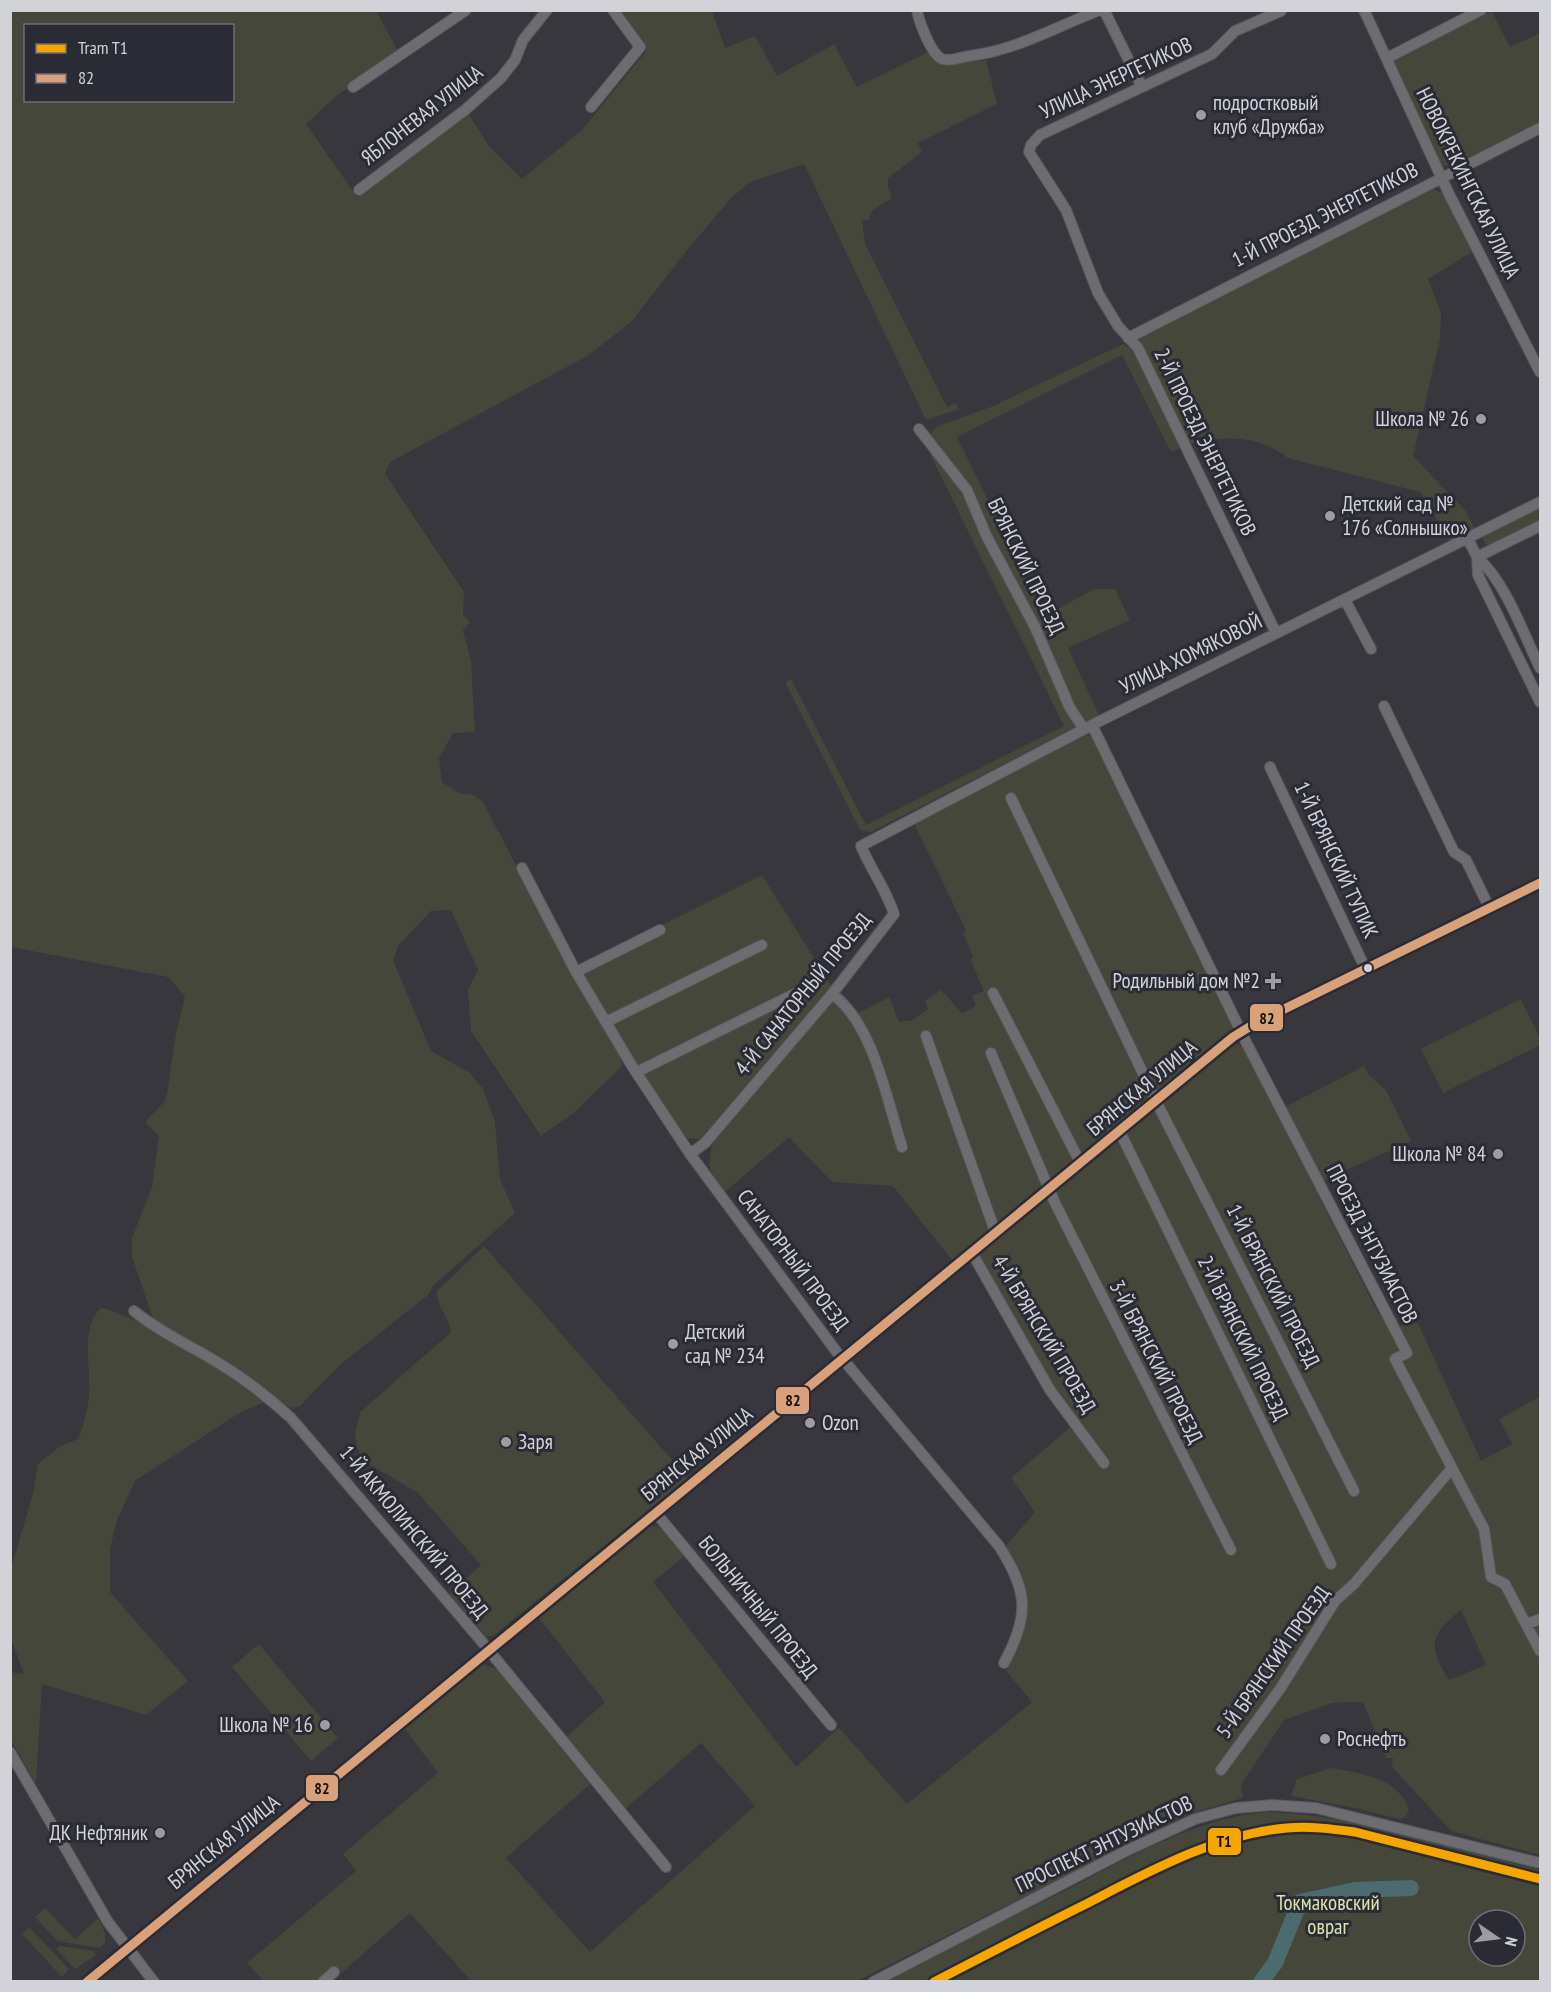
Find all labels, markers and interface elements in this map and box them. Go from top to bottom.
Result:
legend [24,24,234,102]
street label: УЛИЦА ЭНЕРГЕТИКОВ [1035,31,1196,125]
text: Tram T1 [78,36,128,59]
street label: ЯБЛОНЕВАЯ УЛИЦА [355,59,488,171]
text: 82 [78,66,94,89]
street label: НОВОКРЕКИНГСКАЯ УЛИЦА [1410,83,1527,283]
place label: подростковый клуб «Дружба» [1213,89,1325,140]
marker: подростковый клуб «Дружба» [1194,108,1208,122]
street label: 1-Й ПРОЕЗД ЭНЕРГЕТИКОВ [1227,156,1422,273]
street label: 2-Й ПРОЕЗД ЭНЕРГЕТИКОВ [1148,344,1263,540]
place label: Школа № 26 [1375,405,1469,432]
marker: Школа № 26 [1474,412,1488,426]
place label: Детский сад № 176 «Солнышко» [1342,490,1468,541]
street label: БРЯНСКИЙ ПРОЕЗД [982,493,1071,638]
marker: Детский сад № 176 «Солнышко» [1323,509,1337,523]
street label: УЛИЦА ХОМЯКОВОЙ [1115,607,1266,700]
street label: 1-Й БРЯНСКИЙ ТУПИК [1288,777,1385,942]
street label: 4-Й САНАТОРНЫЙ ПРОЕЗД [729,907,877,1081]
unlabelled marker [1362,962,1374,974]
place label: Родильный дом №2 [1113,967,1260,994]
marker: Родильный дом №2 [1264,972,1282,990]
line badge: 82 [1249,1003,1284,1032]
text: 82 [1259,1008,1275,1028]
street label: БРЯНСКАЯ УЛИЦА [1081,1034,1202,1142]
place label: Школа № 84 [1392,1140,1487,1167]
marker: Школа № 84 [1491,1147,1505,1161]
street label: ПРОЕЗД ЭНТУЗИАСТОВ [1321,1160,1424,1328]
street label: САНАТОРНЫЙ ПРОЕЗД [731,1184,855,1336]
street label: 1-Й БРЯНСКИЙ ПРОЕЗД [1221,1200,1326,1372]
street label: 4-Й БРЯНСКИЙ ПРОЕЗД [987,1250,1102,1418]
street label: 2-Й БРЯНСКИЙ ПРОЕЗД [1192,1251,1295,1424]
street label: 3-Й БРЯНСКИЙ ПРОЕЗД [1104,1276,1209,1448]
place label: Детский сад № 234 [685,1318,765,1369]
marker: Детский сад № 234 [666,1337,680,1351]
line badge: 82 [775,1386,810,1415]
text: 82 [785,1390,801,1410]
street label: БРЯНСКАЯ УЛИЦА [635,1400,758,1507]
place label: Ozon [822,1409,859,1436]
marker: Ozon [803,1416,817,1430]
place label: Заря [518,1428,553,1455]
marker: Заря [499,1435,513,1449]
street label: 1-Й АКМОЛИНСКИЙ ПРОЕЗД [334,1440,495,1624]
street label: БОЛЬНИЧНЫЙ ПРОЕЗД [693,1530,824,1683]
street label: 5-Й БРЯНСКИЙ ПРОЕЗД [1210,1580,1335,1743]
place label: Школа № 16 [219,1711,313,1738]
marker: Школа № 16 [318,1718,332,1732]
place label: Роснефть [1337,1725,1406,1752]
marker: Роснефть [1318,1732,1332,1746]
line badge: 82 [305,1774,339,1802]
text: 82 [314,1778,330,1798]
street label: БРЯНСКАЯ УЛИЦА [162,1788,285,1895]
street label: ПРОСПЕКТ ЭНТУЗИАСТОВ [1011,1789,1197,1898]
place label: ДК Нефтяник [49,1819,148,1846]
marker: ДК Нефтяник [153,1826,167,1840]
line badge: T1 [1207,1827,1242,1856]
text: T1 [1216,1831,1232,1851]
park label: Токмаковский овраг [1276,1889,1380,1940]
north arrow [1467,1908,1527,1968]
text: N [1501,1935,1522,1948]

